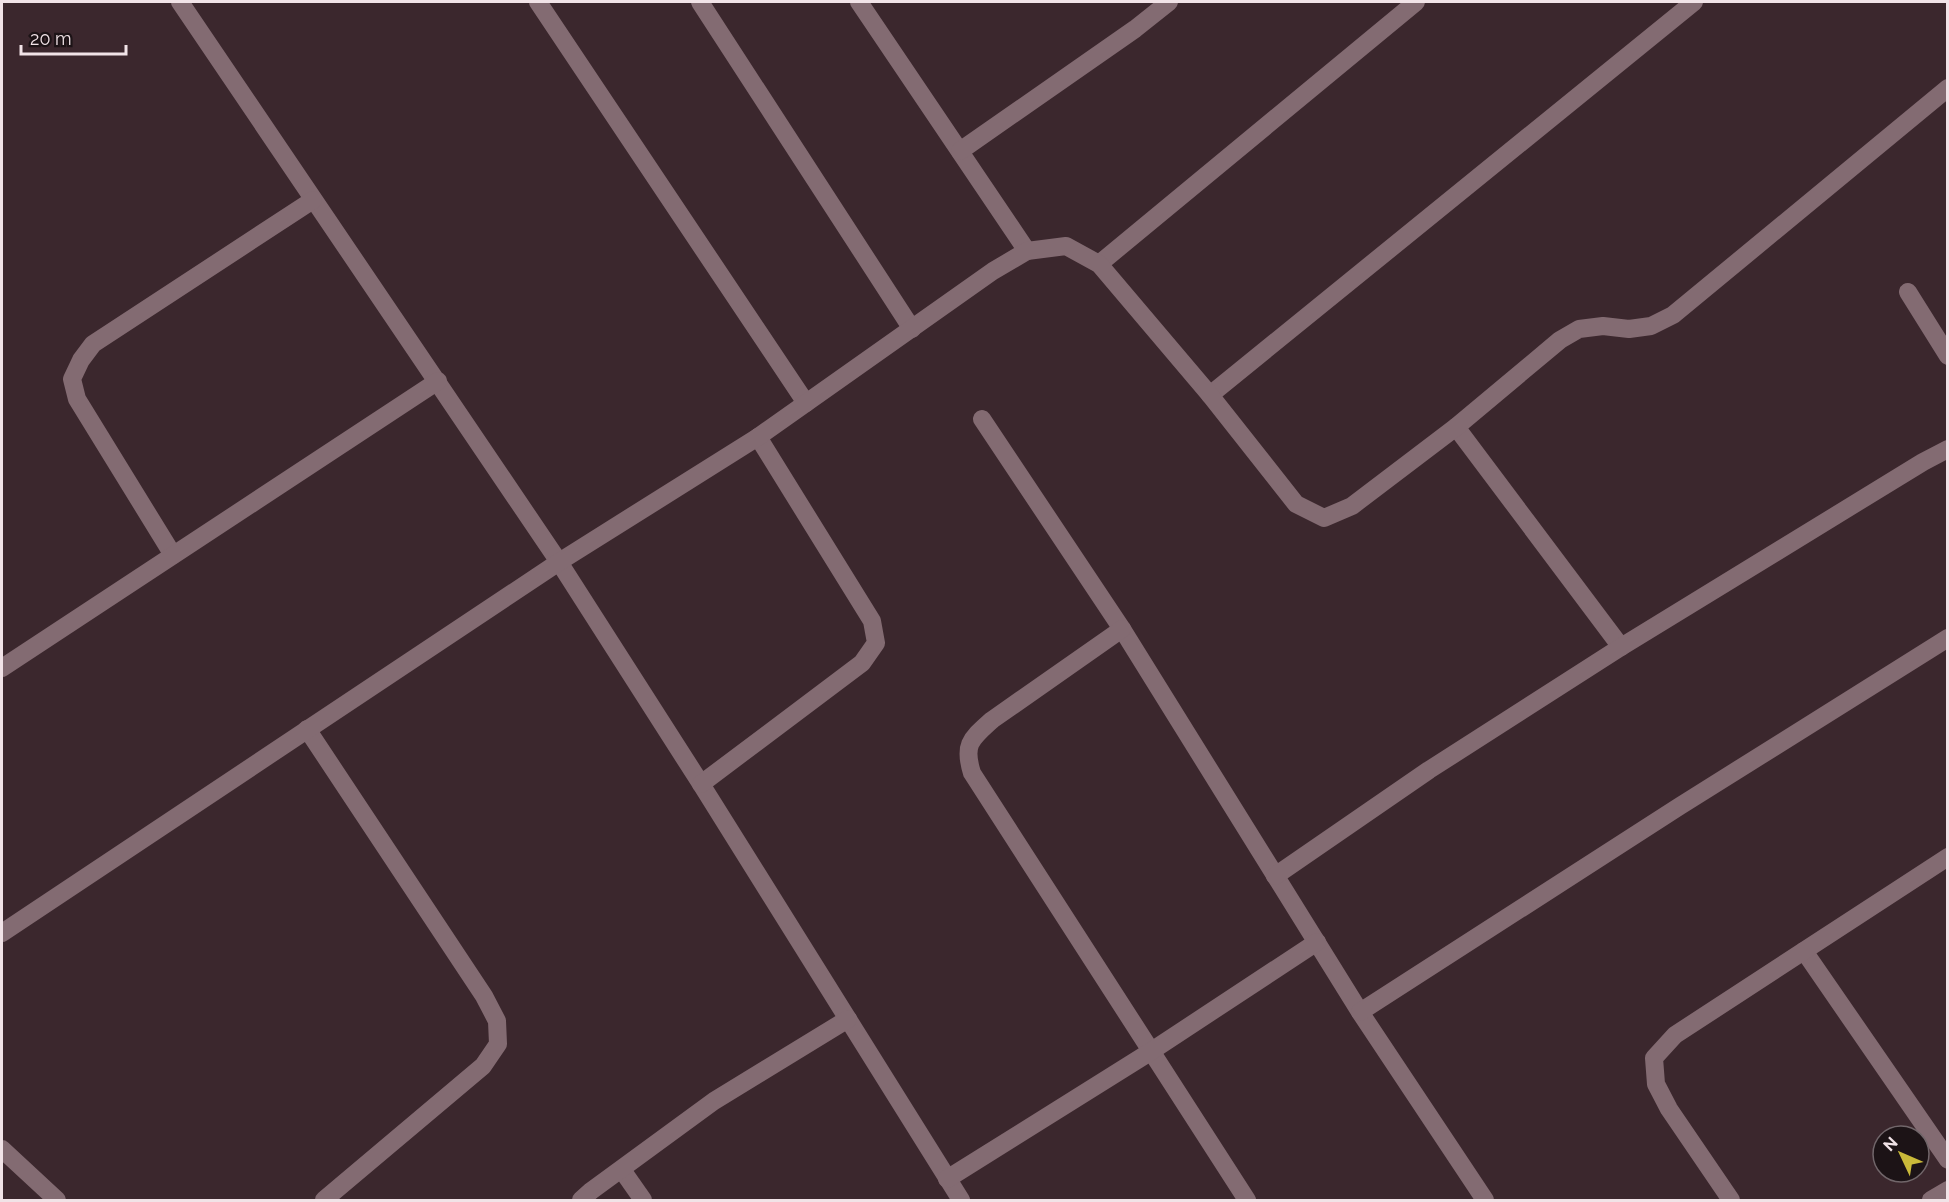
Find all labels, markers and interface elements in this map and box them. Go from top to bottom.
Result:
scale bar [21,18,126,56]
text: 20 m [30,28,72,49]
north arrow [1871,1124,1931,1184]
text: N [1879,1133,1902,1155]

